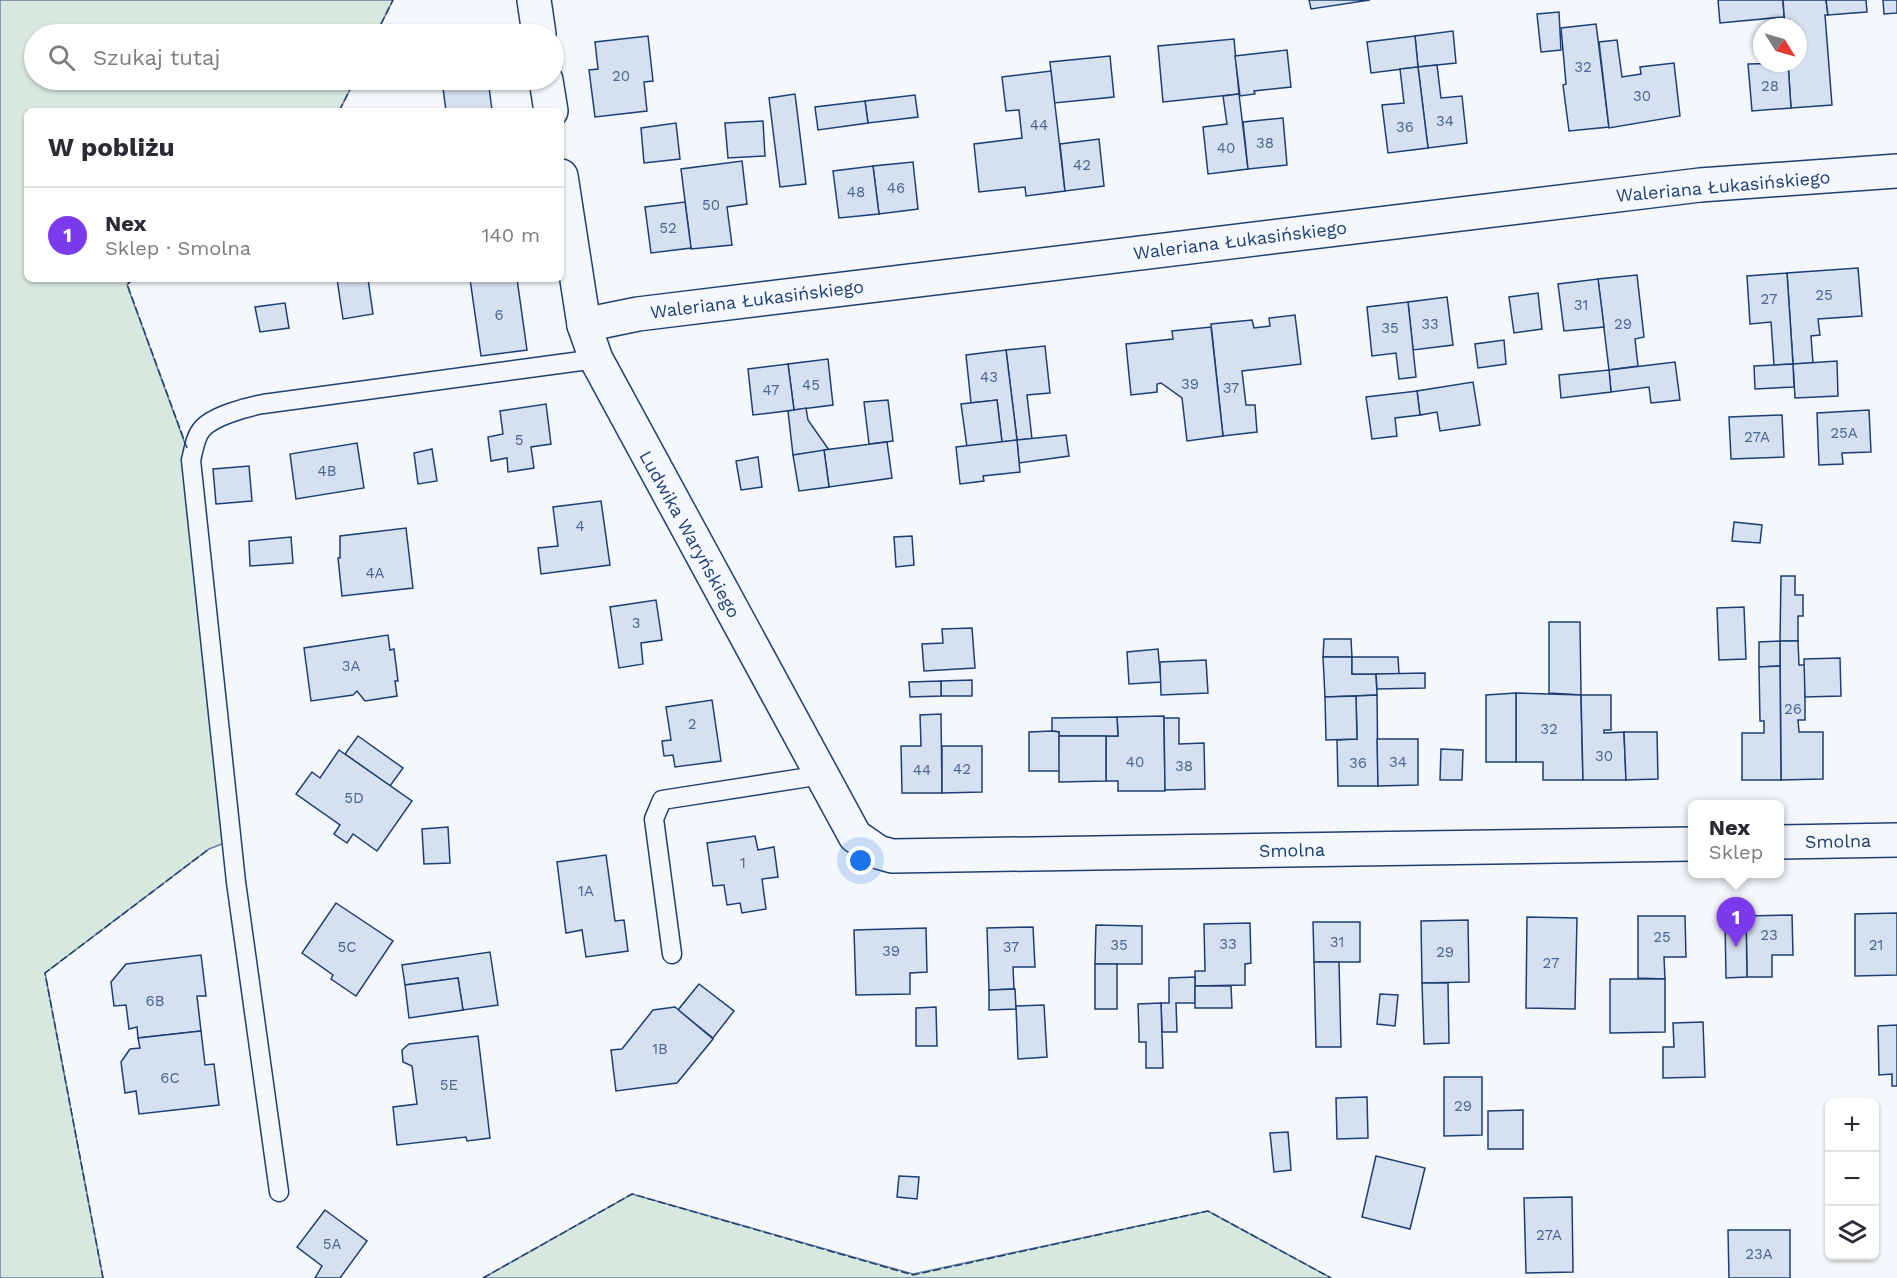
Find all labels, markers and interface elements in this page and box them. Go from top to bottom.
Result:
north arrow [1753,18,1807,72]
search box [24,24,564,90]
icon: search [45,41,78,74]
text: Szukaj tutaj [93,45,220,70]
house number: 32 [1574,58,1592,76]
house number: 20 [612,67,630,85]
house number: 28 [1761,77,1779,95]
house number: 30 [1633,87,1651,105]
house number: 34 [1436,112,1454,130]
house number: 44 [1030,116,1048,134]
house number: 36 [1396,118,1414,136]
text: W pobliżu [48,132,175,162]
house number: 38 [1256,134,1274,152]
house number: 40 [1217,139,1235,157]
house number: 42 [1073,156,1091,174]
street label: Waleriana Łukasińskiego [1615,166,1831,206]
house number: 46 [887,179,905,197]
house number: 48 [847,183,865,201]
house number: 50 [702,196,720,214]
text: Nex [105,211,146,236]
street label: Waleriana Łukasińskiego [1132,216,1348,264]
house number: 52 [659,219,677,237]
text: 1 [63,223,72,247]
text: 140 m [482,223,540,247]
text: Sklep · Smolna [105,236,251,260]
street label: Waleriana Łukasińskiego [649,275,865,323]
house number: 25 [1815,286,1833,304]
house number: 27 [1761,290,1777,308]
house number: 31 [1574,296,1588,314]
house number: 6 [494,306,504,324]
house number: 33 [1421,315,1439,333]
house number: 29 [1614,315,1632,333]
house number: 35 [1381,319,1399,337]
house number: 43 [980,368,998,386]
house number: 39 [1181,375,1199,393]
house number: 45 [802,376,820,394]
house number: 37 [1223,379,1239,397]
house number: 47 [763,381,779,399]
house number: 25A [1830,424,1858,442]
house number: 27A [1744,428,1770,446]
house number: 5 [515,431,523,449]
street label: Ludwika Waryńskiego [635,447,745,621]
house number: 4B [318,462,336,480]
house number: 4 [575,517,585,535]
house number: 4A [365,564,385,582]
house number: 3 [632,614,640,632]
house number: 3A [342,657,360,675]
house number: 26 [1784,700,1802,718]
house number: 2 [688,715,696,733]
house number: 32 [1540,720,1558,738]
house number: 30 [1595,747,1613,765]
house number: 40 [1126,753,1144,771]
house number: 34 [1389,753,1407,771]
house number: 36 [1349,754,1367,772]
house number: 38 [1175,757,1193,775]
house number: 42 [953,760,971,778]
house number: 44 [913,761,931,779]
house number: 5D [344,789,364,807]
popup [1688,800,1784,878]
text: Nex [1709,815,1750,840]
street label: Smolna [1805,830,1871,852]
street label: Smolna [1259,839,1325,861]
text: Sklep [1709,840,1763,864]
your location [846,846,875,875]
house number: 1 [740,854,746,872]
house number: 1A [578,882,594,900]
pin: 1 [1716,898,1756,947]
house number: 23 [1760,926,1778,944]
house number: 25 [1653,928,1671,946]
house number: 31 [1330,933,1344,951]
house number: 33 [1219,935,1237,953]
house number: 35 [1110,936,1128,954]
house number: 21 [1869,936,1883,954]
house number: 5C [337,938,357,956]
house number: 37 [1003,938,1019,956]
house number: 39 [882,942,900,960]
house number: 29 [1436,943,1454,961]
house number: 27 [1543,954,1559,972]
house number: 6B [146,992,164,1010]
house number: 1B [652,1040,668,1058]
house number: 6C [160,1069,180,1087]
house number: 5E [440,1076,458,1094]
house number: 29 [1454,1097,1472,1115]
map controls [1825,1098,1879,1260]
button: + [1825,1098,1879,1152]
button: − [1825,1152,1879,1206]
button: layers [1825,1206,1879,1260]
house number: 27A [1536,1226,1562,1244]
house number: 5A [323,1235,341,1253]
house number: 23A [1745,1245,1773,1263]

